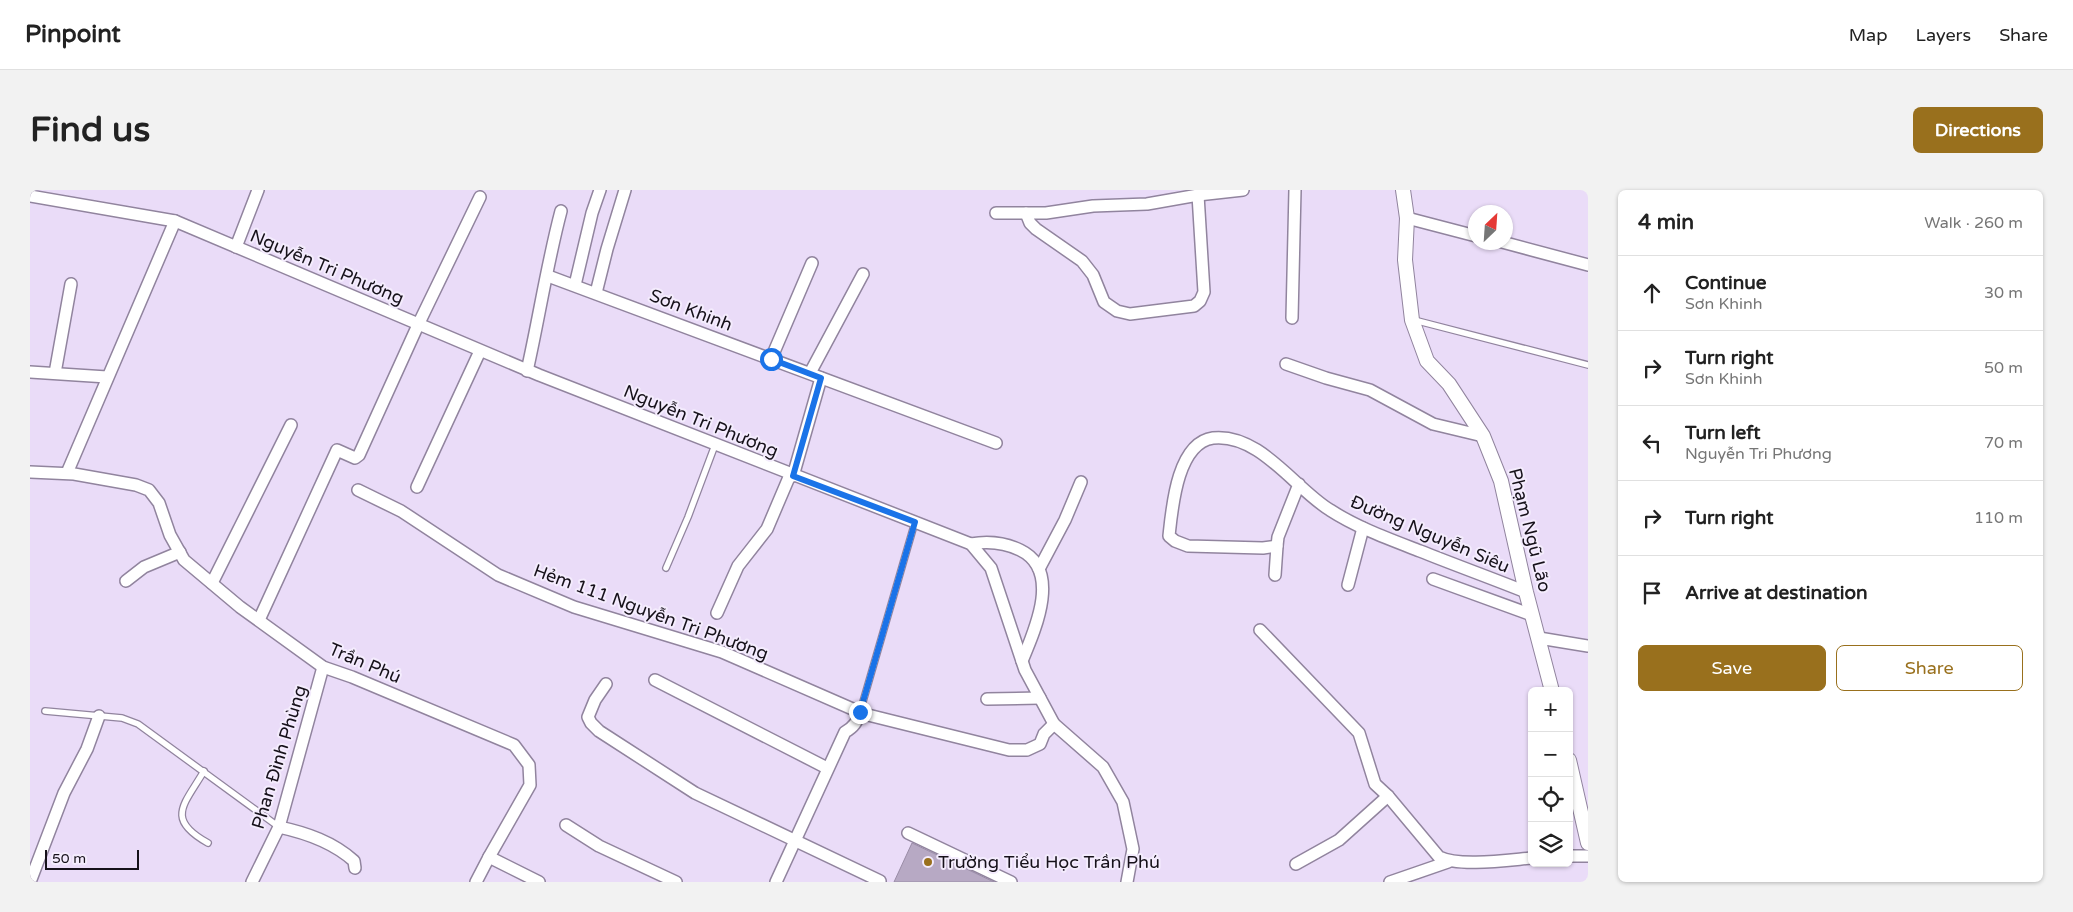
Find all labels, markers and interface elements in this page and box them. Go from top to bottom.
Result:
text: Pinpoint [25,20,121,49]
text: Map [1849,24,1888,46]
text: Layers [1916,24,1971,46]
text: Share [1999,24,2048,46]
button: Directions [1913,107,2043,153]
text: Find us [30,109,150,151]
north arrow [1468,205,1513,250]
text: 4 min [1638,210,1694,235]
text: Walk · 260 m [1924,213,2023,233]
street label: Nguyễn Tri Phương [247,225,407,309]
text: Continue [1685,272,1767,294]
icon: ahead [1638,279,1666,307]
text: 30 m [1984,283,2023,303]
street label: Sơn Khinh [646,284,736,336]
text: Sơn Khinh [1685,294,1762,314]
text: Turn right [1685,347,1773,369]
route start [760,348,783,371]
icon: right [1638,354,1666,382]
text: 50 m [1984,358,2023,378]
text: Sơn Khinh [1685,369,1762,389]
street label: Nguyễn Tri Phương [620,380,782,462]
text: Turn left [1685,422,1761,444]
icon: left [1638,429,1666,457]
text: 70 m [1984,433,2023,453]
text: Nguyễn Tri Phương [1685,444,1832,464]
street label: Phạm Ngũ Lão [1504,466,1556,594]
street label: Đường Nguyễn Siêu [1347,490,1513,578]
icon: right [1638,504,1666,532]
text: Turn right [1685,507,1773,529]
text: 110 m [1974,508,2023,528]
street label: Hẻm 111 Nguyễn Tri Phương [531,559,771,665]
icon: arrive [1638,579,1666,607]
text: Arrive at destination [1685,582,1868,604]
street label: Trần Phú [326,638,404,688]
button: Save [1638,645,1826,691]
button: Share [1836,645,2023,691]
street label: Phan Đình Phùng [247,682,311,832]
map controls [1528,687,1573,867]
button: + [1528,687,1573,732]
route end [849,701,872,724]
button: − [1528,732,1573,777]
button: locate [1528,777,1573,822]
button: layers [1528,822,1573,867]
scale bar [45,847,139,870]
text: 50 m [52,850,86,867]
place label: Trường Tiểu Học Trần Phú [938,851,1160,873]
marker: Trường Tiểu Học Trần Phú [922,856,934,868]

